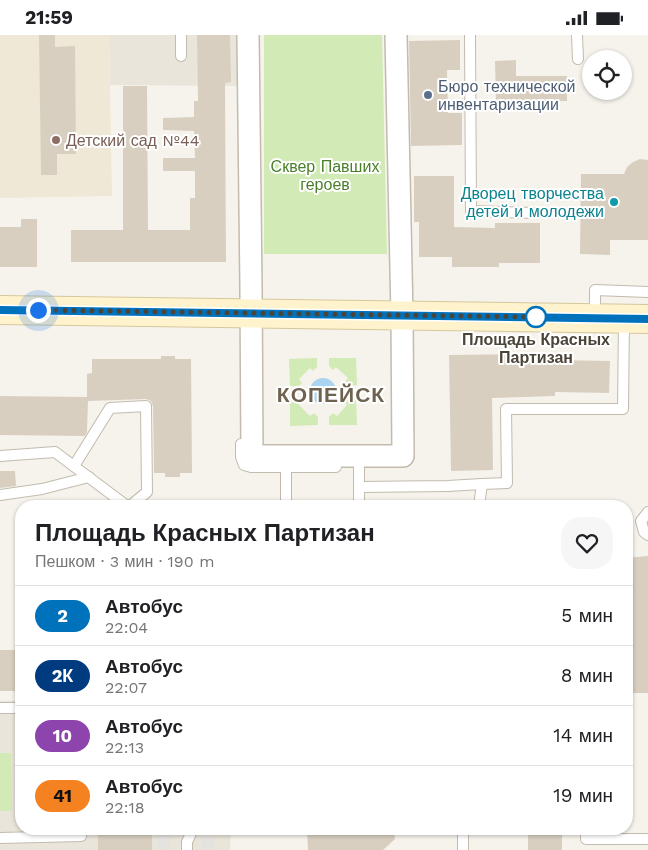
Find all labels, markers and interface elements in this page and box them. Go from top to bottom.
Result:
text: 21:59 [25,6,73,29]
map controls [582,50,632,100]
button: locate [582,50,632,100]
place label: Бюро технической инвентаризации [438,77,575,114]
marker: Бюро технической инвентаризации [422,89,434,101]
place label: Детский сад №44 [66,131,200,150]
marker: Детский сад №44 [50,134,62,146]
park label: Сквер Павших героев [271,157,379,194]
place label: Дворец творчества детей и молодежи [461,184,604,221]
marker: Дворец творчества детей и молодежи [608,196,620,208]
your location [26,298,51,323]
marker: Площадь Красных Партизан [525,306,547,328]
place label: Площадь Красных Партизан [462,330,610,367]
district label: КОПЕЙСК [277,382,385,407]
button: heart [561,517,613,569]
text: Площадь Красных Партизан [35,519,375,547]
text: Пешком · 3 мин · 190 m [35,552,214,571]
text: Автобус [105,595,183,618]
text: 5 мин [561,604,613,627]
text: 2 [57,605,68,626]
text: 22:04 [105,618,148,637]
text: Автобус [105,655,183,678]
text: 8 мин [561,664,613,687]
text: 2К [52,665,73,686]
text: 22:07 [105,678,147,697]
text: Автобус [105,715,183,738]
text: 14 мин [553,724,613,747]
text: 10 [53,725,72,746]
text: 22:13 [105,738,144,757]
text: Автобус [105,775,183,798]
text: 19 мин [553,784,613,807]
text: 41 [53,785,72,806]
text: 22:18 [105,798,145,817]

